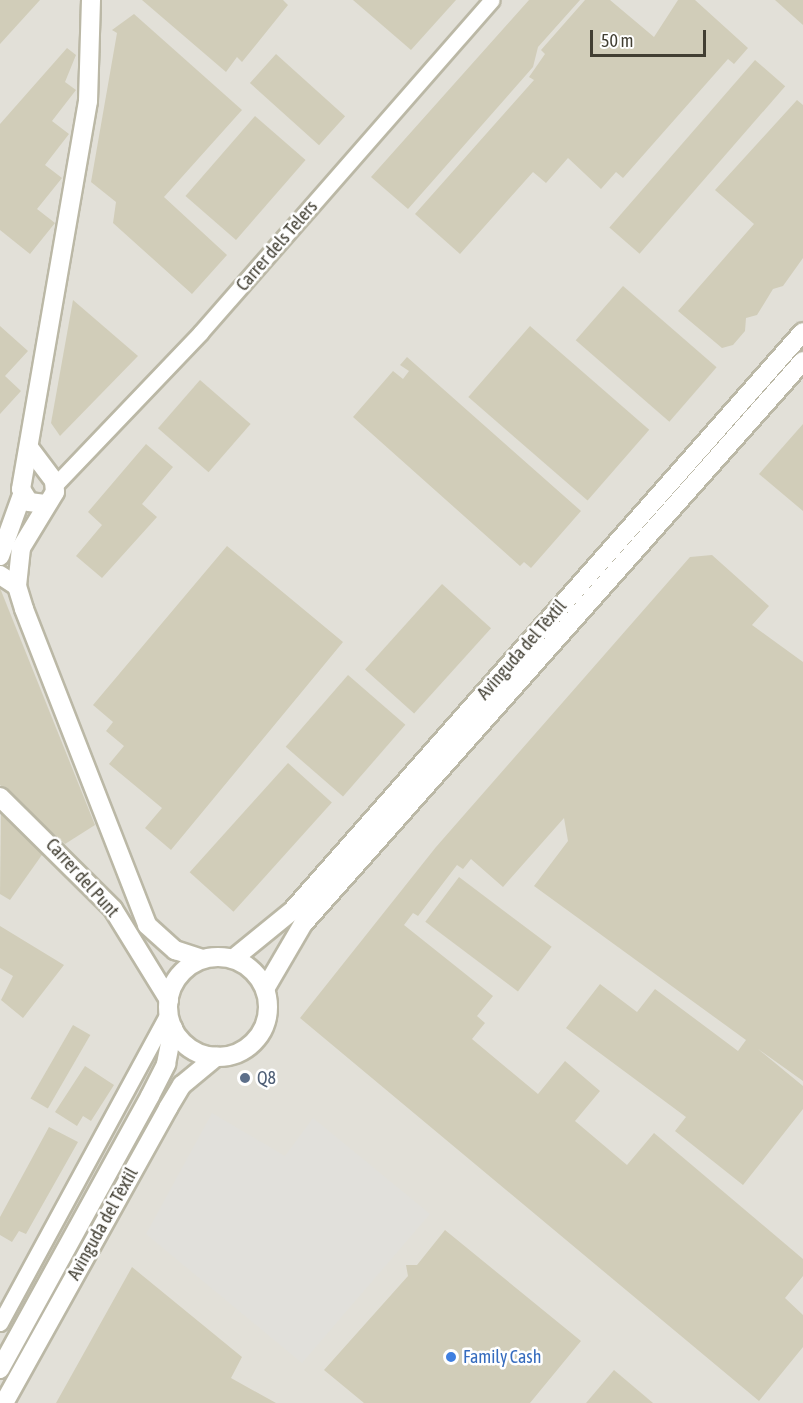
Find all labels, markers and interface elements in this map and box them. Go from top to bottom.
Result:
scale bar [593,18,708,56]
text: 50 m [601,30,633,51]
street label: Carrer dels Telers [232,196,322,296]
street label: Avinguda del Tèxtil [473,596,571,704]
street label: Carrer del Punt [41,834,123,922]
place label: Q8 [257,1067,276,1089]
marker: Q8 [238,1071,252,1085]
street label: Avinguda del Tèxtil [63,1164,143,1284]
place label: Family Cash [463,1346,541,1368]
marker: Family Cash [444,1350,458,1364]

